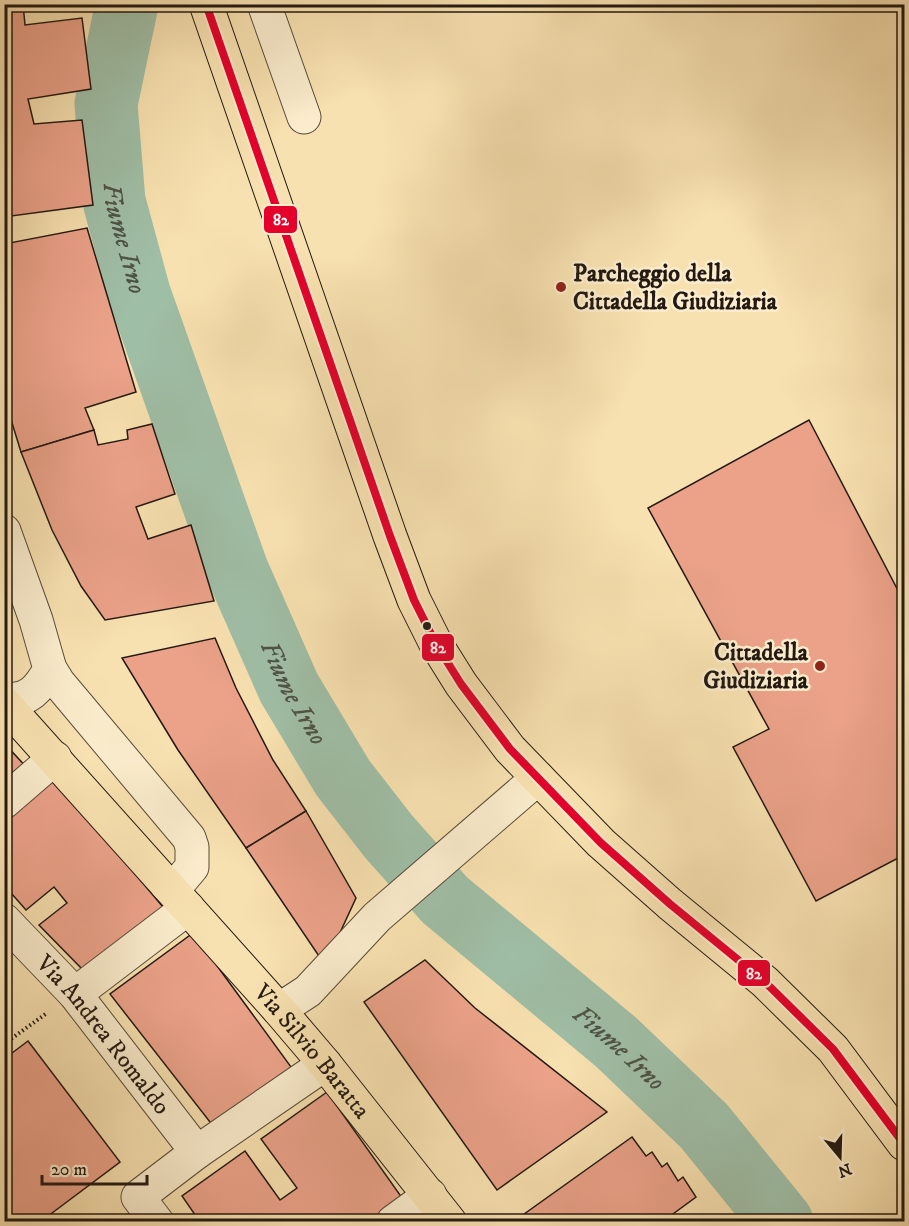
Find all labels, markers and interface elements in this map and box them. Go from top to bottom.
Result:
water label: Fiume Irno [95,181,153,298]
line badge: 82 [263,205,298,234]
text: 82 [273,210,290,230]
place label: Parcheggio della Cittadella Giudiziaria [573,259,778,317]
marker: Parcheggio della Cittadella Giudiziaria [554,280,568,294]
unlabelled marker [421,620,433,632]
line badge: 82 [421,633,455,662]
water label: Fiume Irno [252,636,334,752]
text: 82 [430,638,447,658]
place label: Cittadella Giudiziaria [703,638,809,696]
marker: Cittadella Giudiziaria [813,659,827,673]
street label: Via Andrea Romaldo [29,948,177,1121]
line badge: 82 [737,959,771,987]
text: 82 [746,964,763,984]
street label: Via Silvio Baratta [246,977,377,1125]
water label: Fiume Irno [565,998,672,1098]
north arrow [810,1127,870,1187]
scale bar [42,1148,147,1186]
text: 20 m [51,1159,87,1181]
text: N [835,1159,854,1182]

